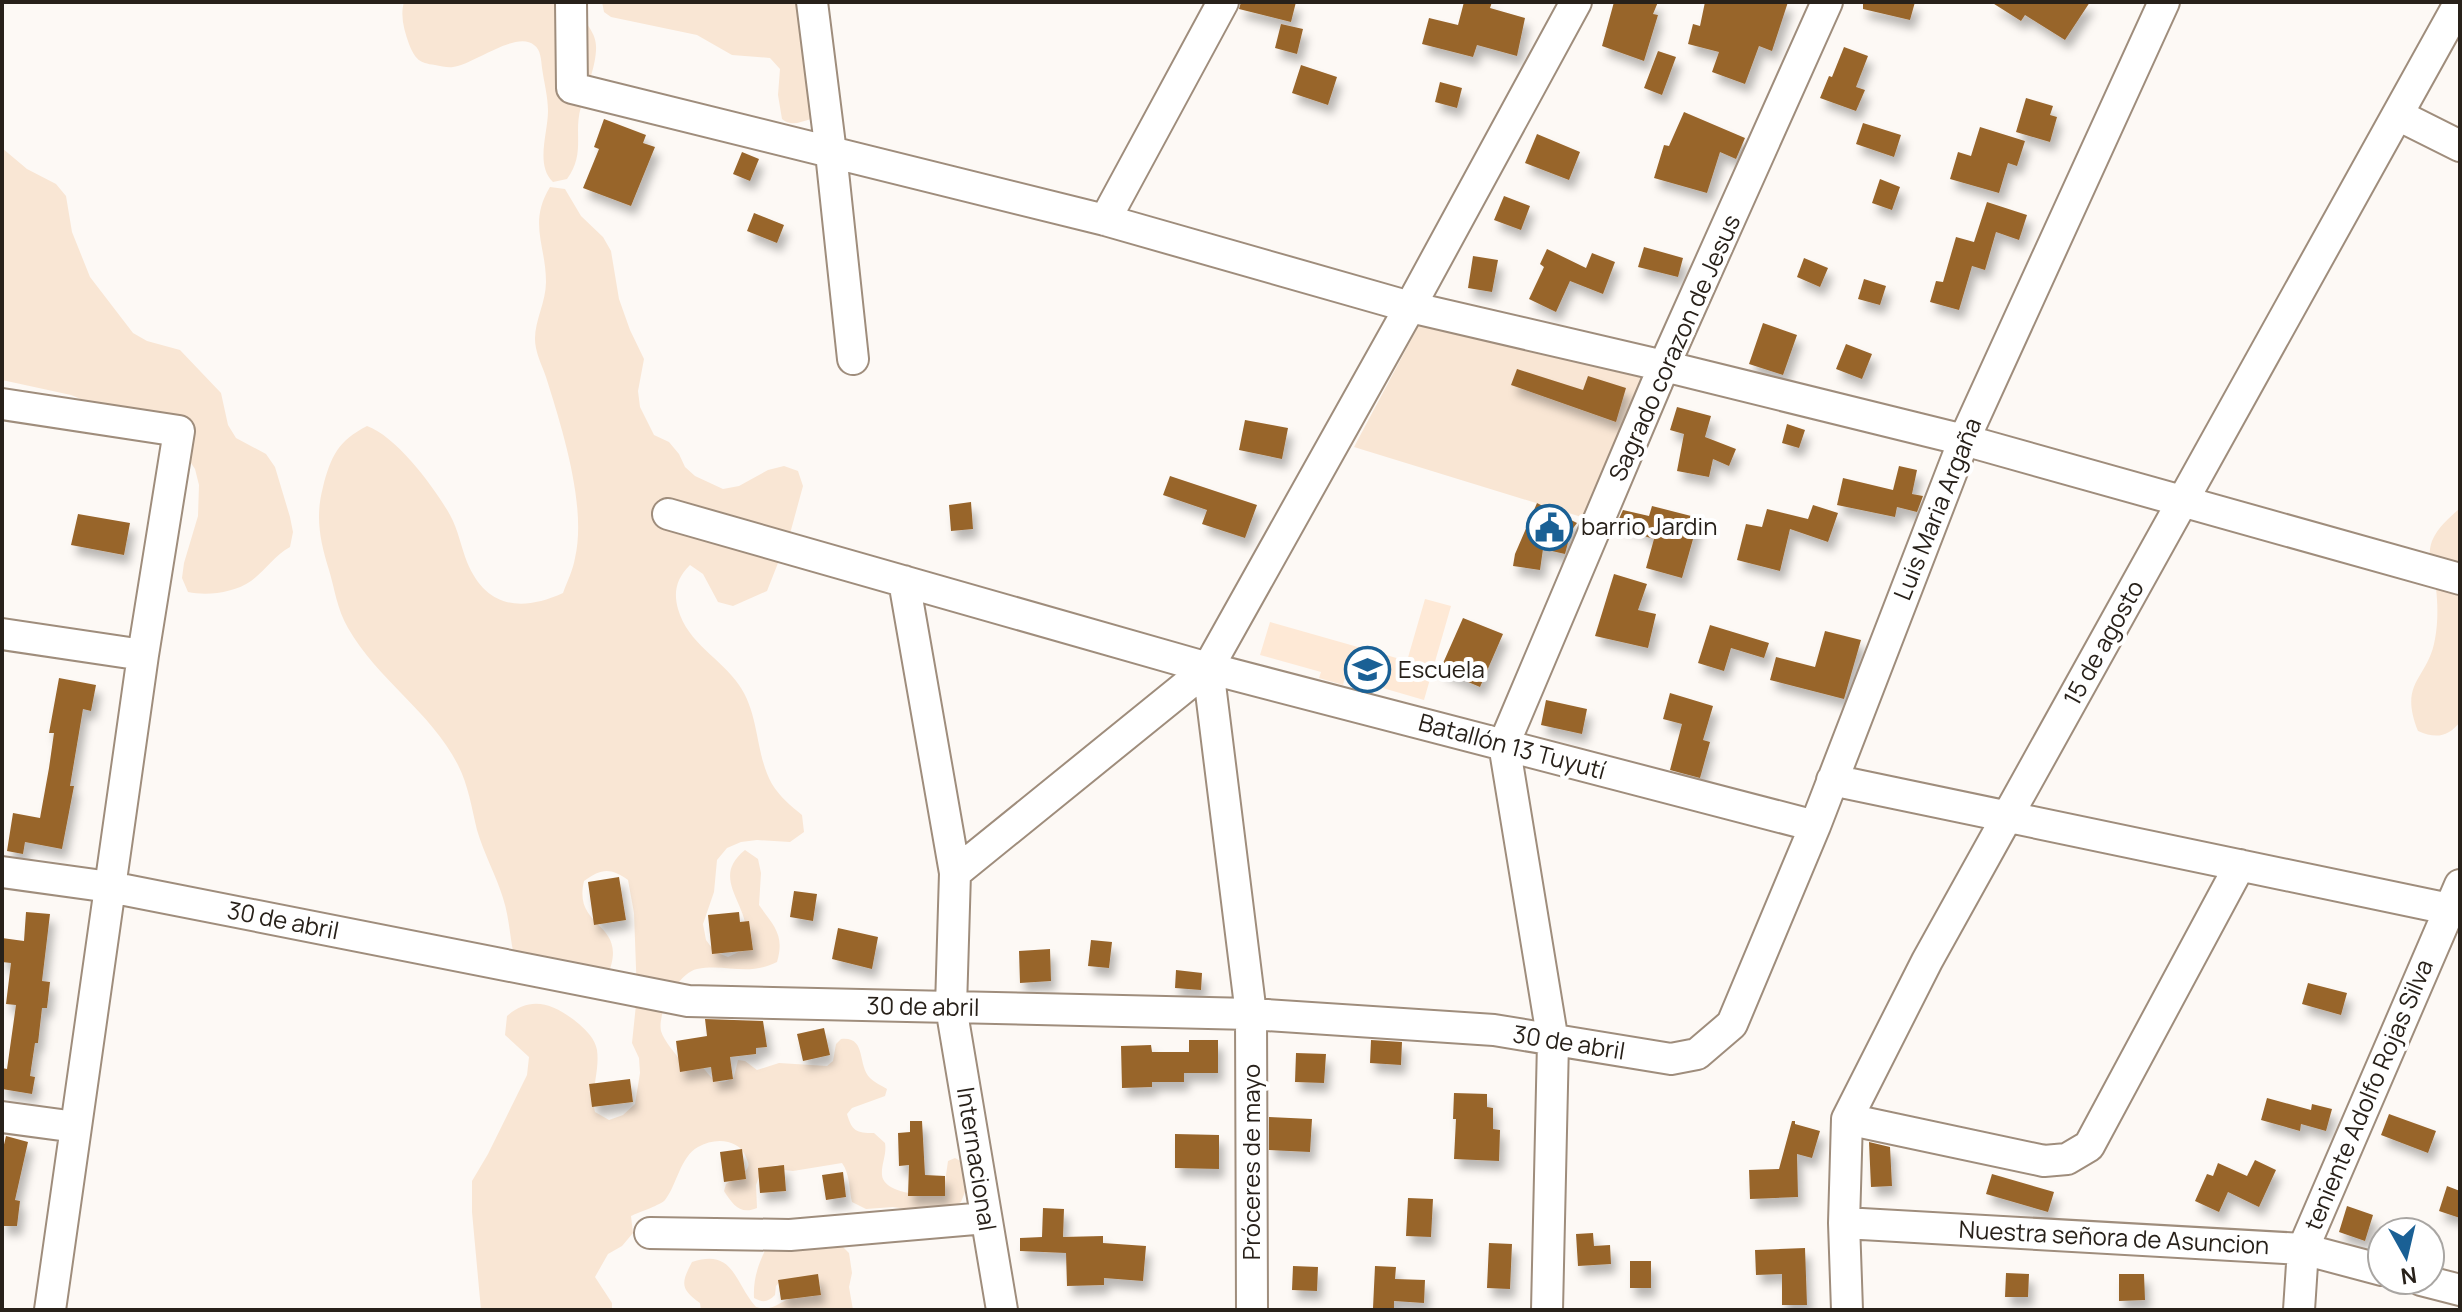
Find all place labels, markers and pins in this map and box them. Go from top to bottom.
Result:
public building icon: barrio Jardin [1526,503,1574,551]
place label: barrio Jardin [1581,509,1717,542]
school or university icon: Escuela [1343,646,1391,694]
place label: Escuela [1398,652,1485,685]

